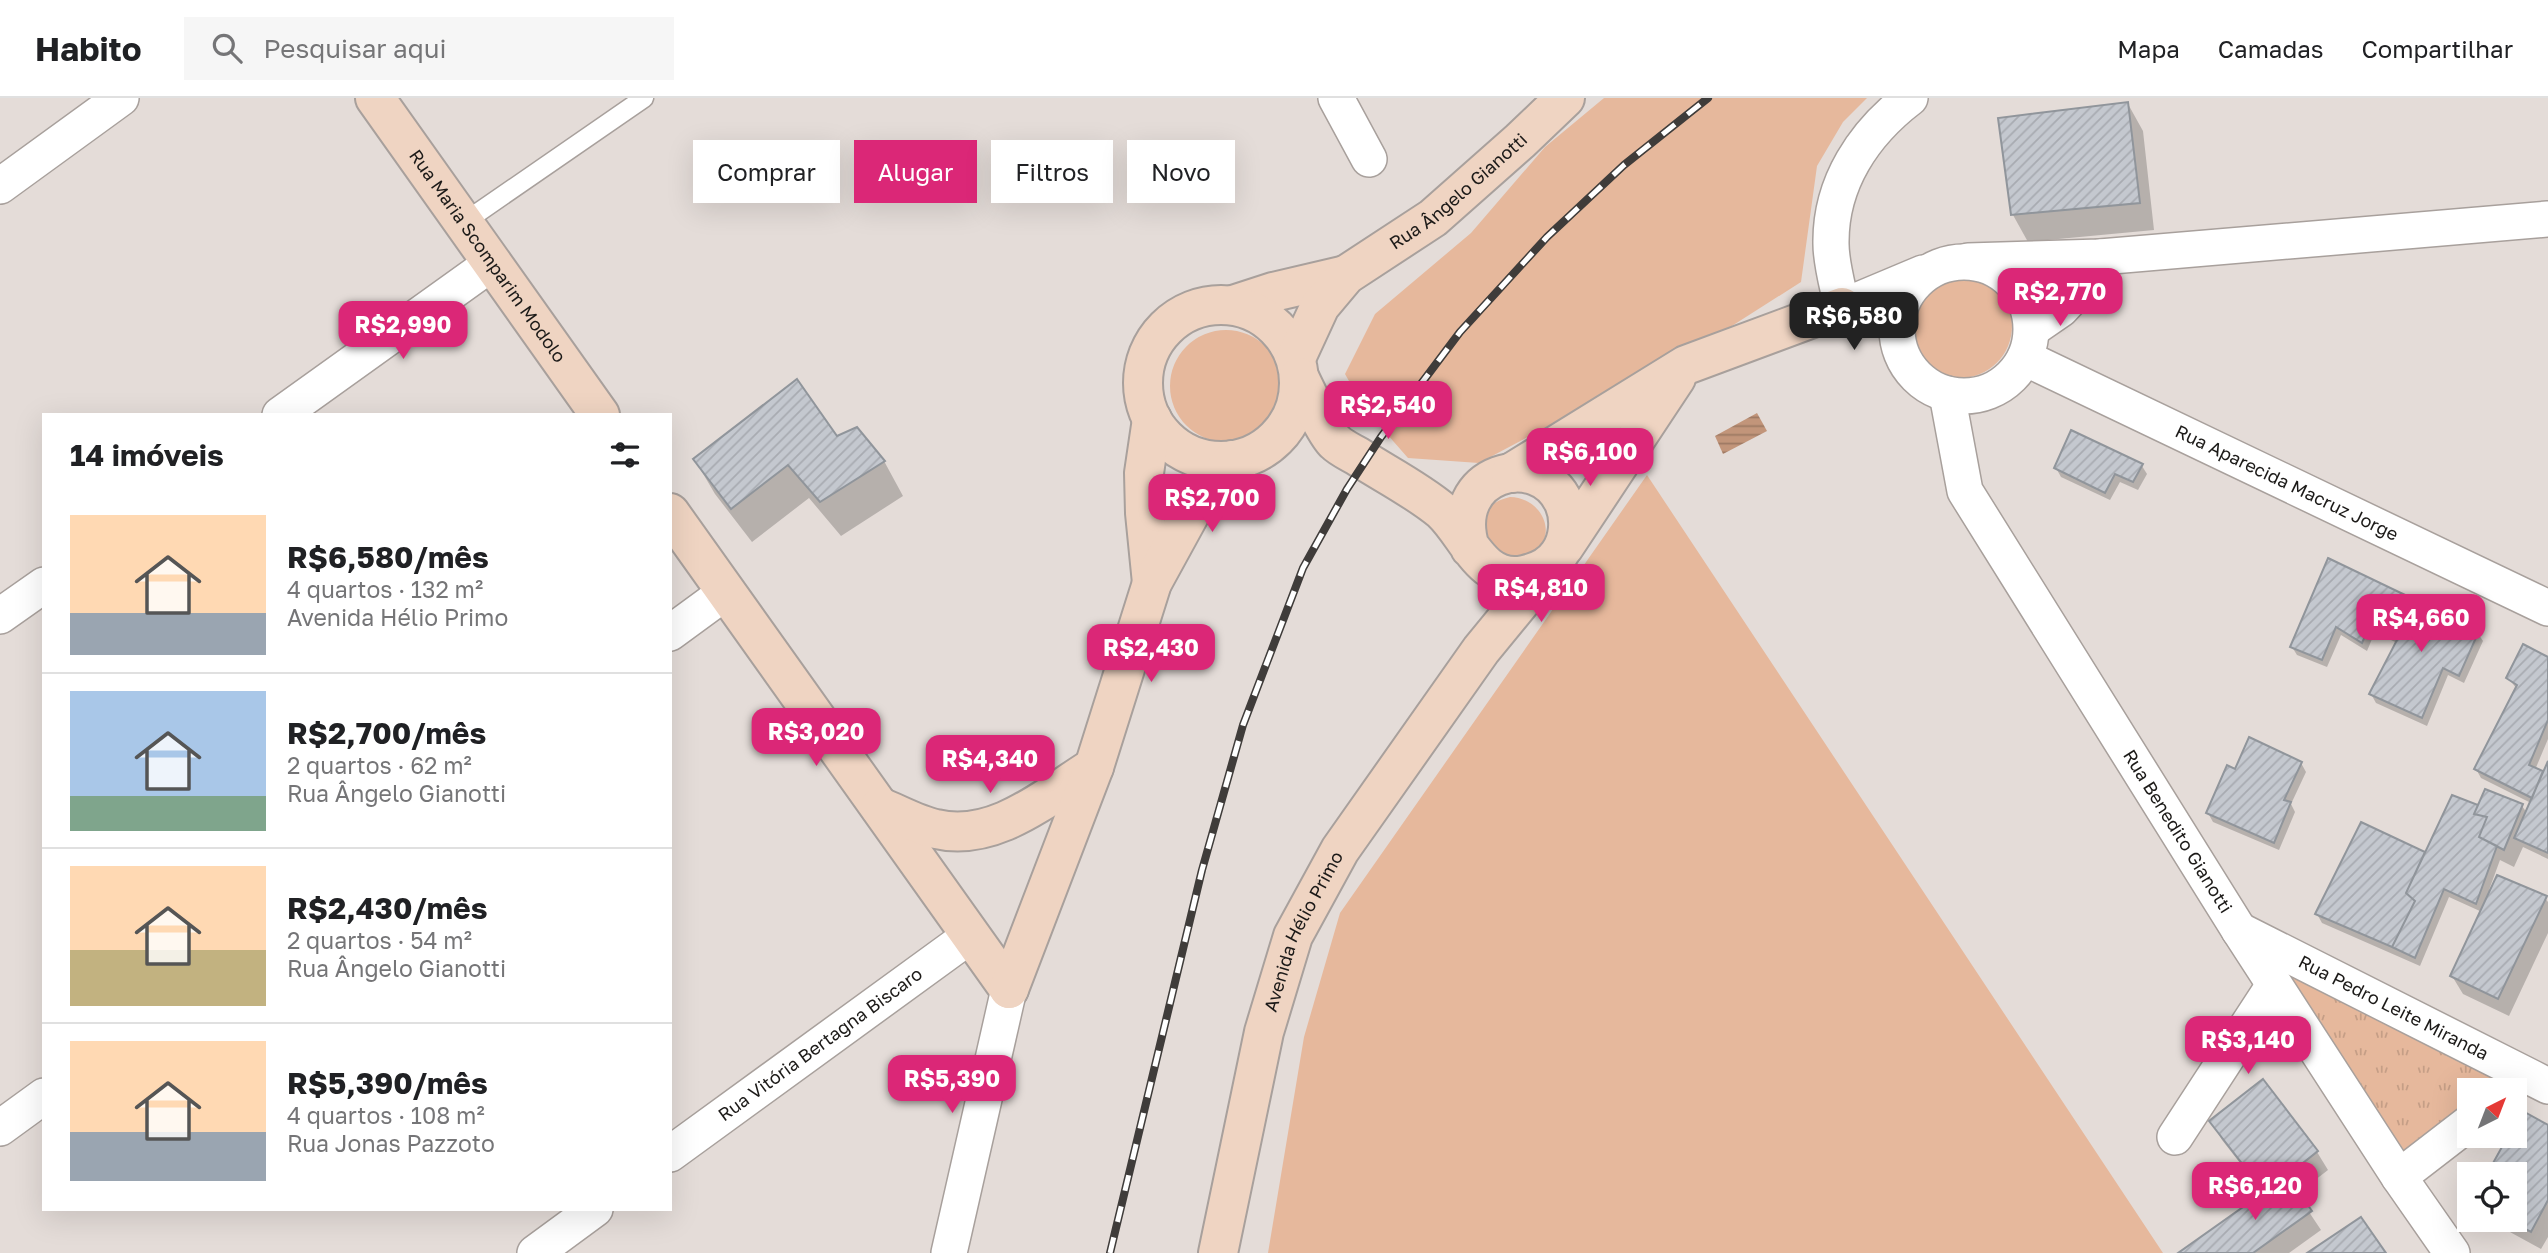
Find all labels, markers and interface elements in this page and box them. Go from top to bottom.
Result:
search box [184,17,674,80]
text: Habito [35,29,142,68]
icon: search [208,29,246,67]
text: Pesquisar aqui [264,33,446,64]
text: Mapa [2117,34,2180,63]
text: Camadas [2218,34,2323,63]
text: Compartilhar [2361,34,2513,63]
street label: Rua Ângelo Gianotti [1385,128,1531,254]
chip: Comprar [693,140,840,203]
chip: Alugar [854,140,977,203]
chip: Filtros [991,140,1113,203]
chip: Novo [1127,140,1235,203]
street label: Rua Maria Scomparim Modolo [405,145,571,366]
pin: R$2,770 [1995,268,2125,328]
text: R$2,770 [2014,277,2106,305]
pin: R$6,580 [1789,292,1919,352]
text: R$6,580 [1805,301,1903,329]
pin: R$2,990 [338,302,468,361]
text: R$2,990 [355,310,451,338]
pin: R$2,540 [1323,382,1453,441]
text: R$2,540 [1340,390,1436,418]
street label: Rua Aparecida Macruz Jorge [2172,419,2402,545]
pin: R$6,100 [1525,428,1655,488]
icon: filters [606,436,644,474]
text: 14 imóveis [70,437,224,473]
text: R$6,100 [1542,437,1638,465]
pin: R$2,700 [1147,474,1277,534]
text: R$2,700 [1164,483,1260,511]
text: R$6,580/mês [287,539,489,575]
icon: home [126,543,210,627]
pin: R$4,810 [1476,564,1606,624]
text: R$4,810 [1494,573,1588,601]
text: 4 quartos · 132 m² [287,575,483,603]
pin: R$4,660 [2356,594,2486,654]
text: Avenida Hélio Primo [287,603,508,631]
text: R$4,660 [2372,603,2470,631]
pin: R$2,430 [1086,624,1216,684]
text: R$2,430 [1103,633,1199,661]
pin: R$3,020 [751,708,881,768]
text: R$2,700/mês [287,715,486,751]
text: R$3,020 [768,717,864,745]
icon: home [126,719,210,803]
pin: R$4,340 [925,736,1055,795]
text: R$4,340 [942,744,1038,772]
street label: Rua Benedito Gianotti [2119,745,2238,917]
text: 2 quartos · 62 m² [287,751,472,779]
text: Rua Ângelo Gianotti [287,779,506,807]
street label: Avenida Hélio Primo [1259,847,1347,1014]
text: R$2,430/mês [287,890,488,926]
icon: home [126,894,210,978]
text: 2 quartos · 54 m² [287,926,472,954]
street label: Rua Pedro Leite Miranda [2295,950,2493,1064]
text: Rua Ângelo Gianotti [287,954,506,982]
street label: Rua Vitória Bertagna Biscaro [713,962,926,1125]
pin: R$3,140 [2183,1016,2313,1076]
text: R$3,140 [2201,1025,2295,1053]
pin: R$5,390 [887,1056,1017,1115]
text: R$5,390 [904,1064,1000,1092]
text: R$5,390/mês [287,1065,488,1101]
icon: home [126,1069,210,1153]
north arrow [2457,1078,2527,1148]
map controls [2457,1078,2527,1232]
text: 4 quartos · 108 m² [287,1101,485,1129]
text: Rua Jonas Pazzoto [287,1129,495,1157]
pin: R$6,120 [2190,1162,2320,1222]
button: locate [2457,1162,2527,1232]
text: R$6,120 [2208,1171,2302,1199]

